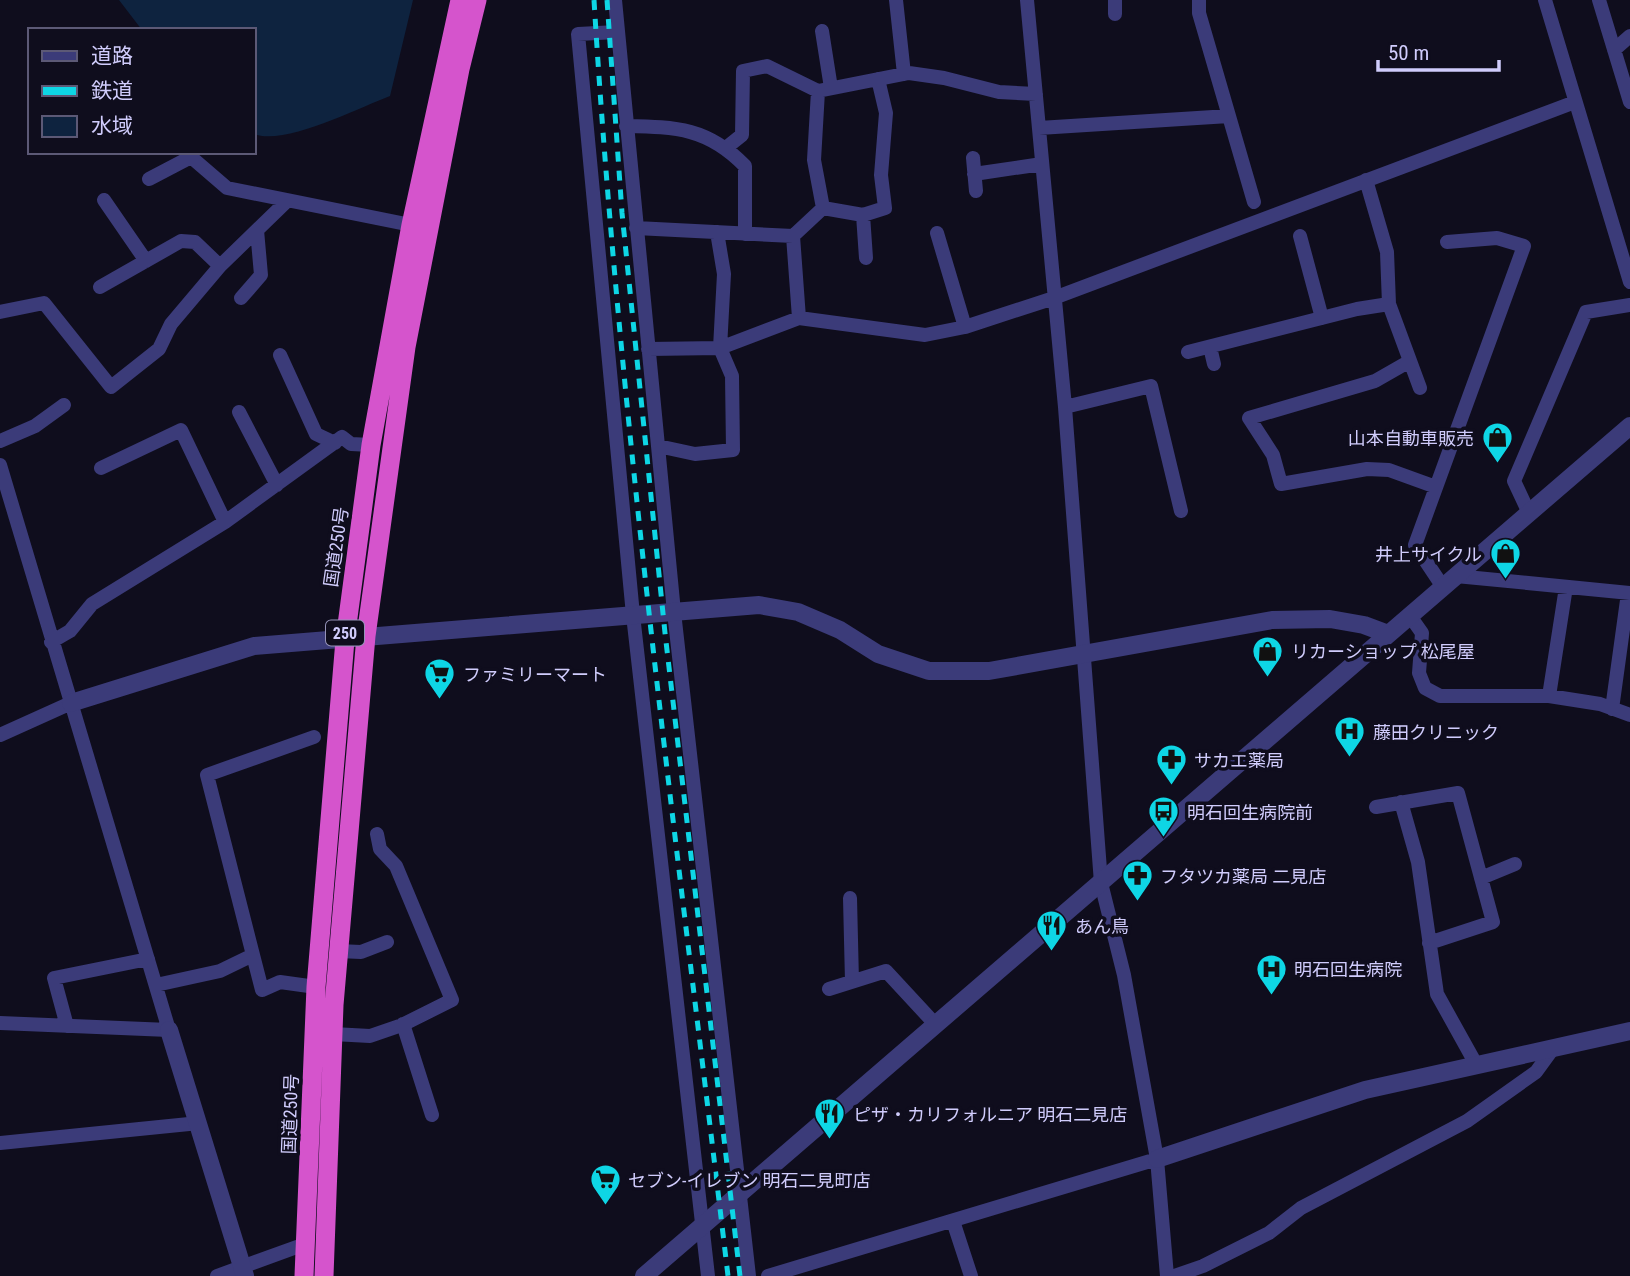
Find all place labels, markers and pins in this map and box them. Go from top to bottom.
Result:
shop icon: 山本自動車販売 [1480,421,1514,465]
place label: 山本自動車販売 [1348,428,1474,449]
shop icon: 井上サイクル [1488,537,1522,581]
place label: 井上サイクル [1375,544,1482,565]
shop icon: リカーショップ 松尾屋 [1251,634,1285,678]
place label: リカーショップ 松尾屋 [1291,641,1475,662]
supermarket icon: ファミリーマート [423,657,457,701]
place label: ファミリーマート [463,664,607,685]
hospital icon: 藤田クリニック [1333,715,1367,759]
place label: 藤田クリニック [1373,722,1499,743]
pharmacy icon: サカエ薬局 [1154,743,1188,787]
place label: サカエ薬局 [1194,750,1284,771]
bus stop icon: 明石回生病院前 [1147,795,1181,839]
place label: 明石回生病院前 [1187,802,1313,823]
pharmacy icon: フタツカ薬局 二見店 [1120,859,1154,903]
place label: フタツカ薬局 二見店 [1160,866,1326,887]
restaurant icon: あん鳥 [1035,909,1069,953]
place label: あん鳥 [1075,916,1129,937]
hospital icon: 明石回生病院 [1254,952,1288,996]
place label: 明石回生病院 [1294,959,1402,980]
restaurant icon: ピザ・カリフォルニア 明石二見店 [813,1097,847,1141]
place label: ピザ・カリフォルニア 明石二見店 [853,1104,1127,1125]
supermarket icon: セブン-イレブン 明石二見町店 [588,1163,622,1207]
place label: セブン-イレブン 明石二見町店 [628,1170,871,1191]

